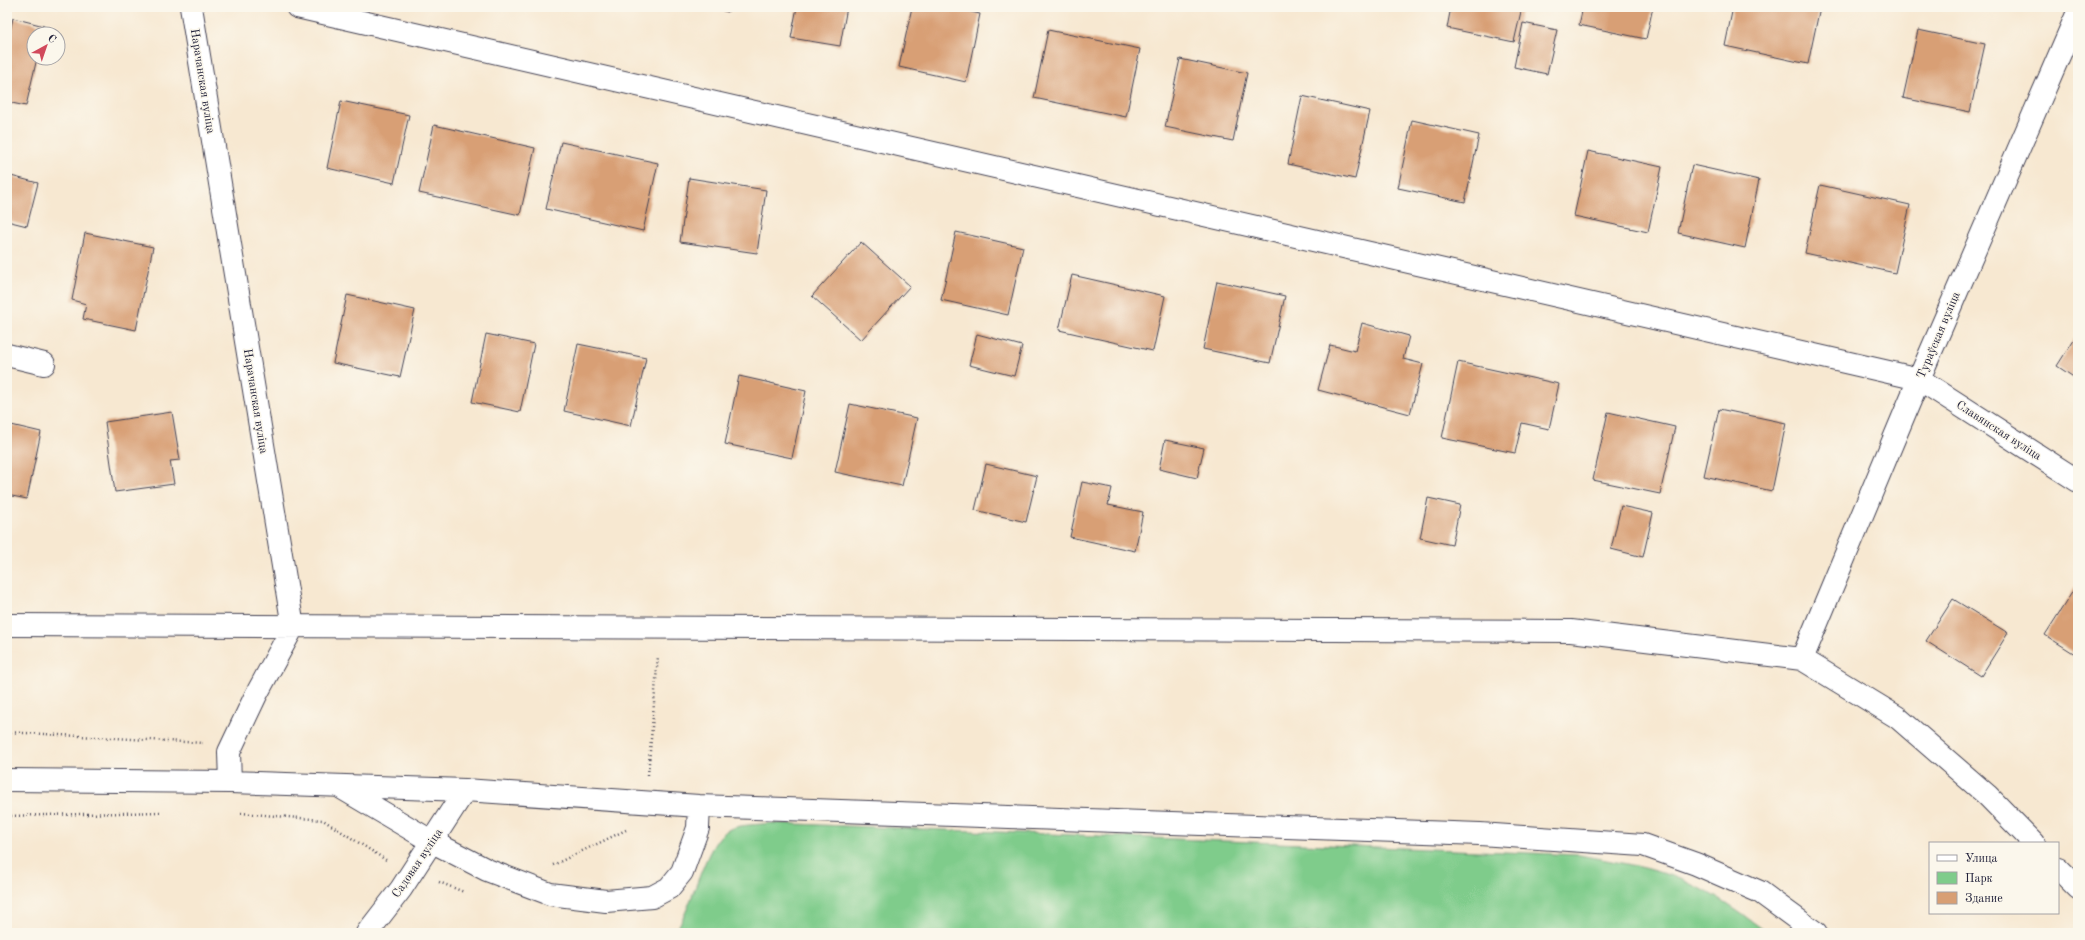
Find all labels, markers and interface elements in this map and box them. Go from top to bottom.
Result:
north arrow [26,26,66,66]
street label: Нарачанская вуліца [188,28,217,135]
text: С [45,33,58,46]
street label: Тураўская вуліца [1914,290,1963,380]
street label: Нарачанская вуліца [241,348,270,455]
street label: Славянская вуліца [1954,398,2044,463]
street label: Садовая вуліца [390,826,445,900]
legend [1929,842,2059,914]
text: Улица [1965,853,1998,865]
text: Парк [1965,873,1993,885]
text: Здание [1965,893,2003,905]

